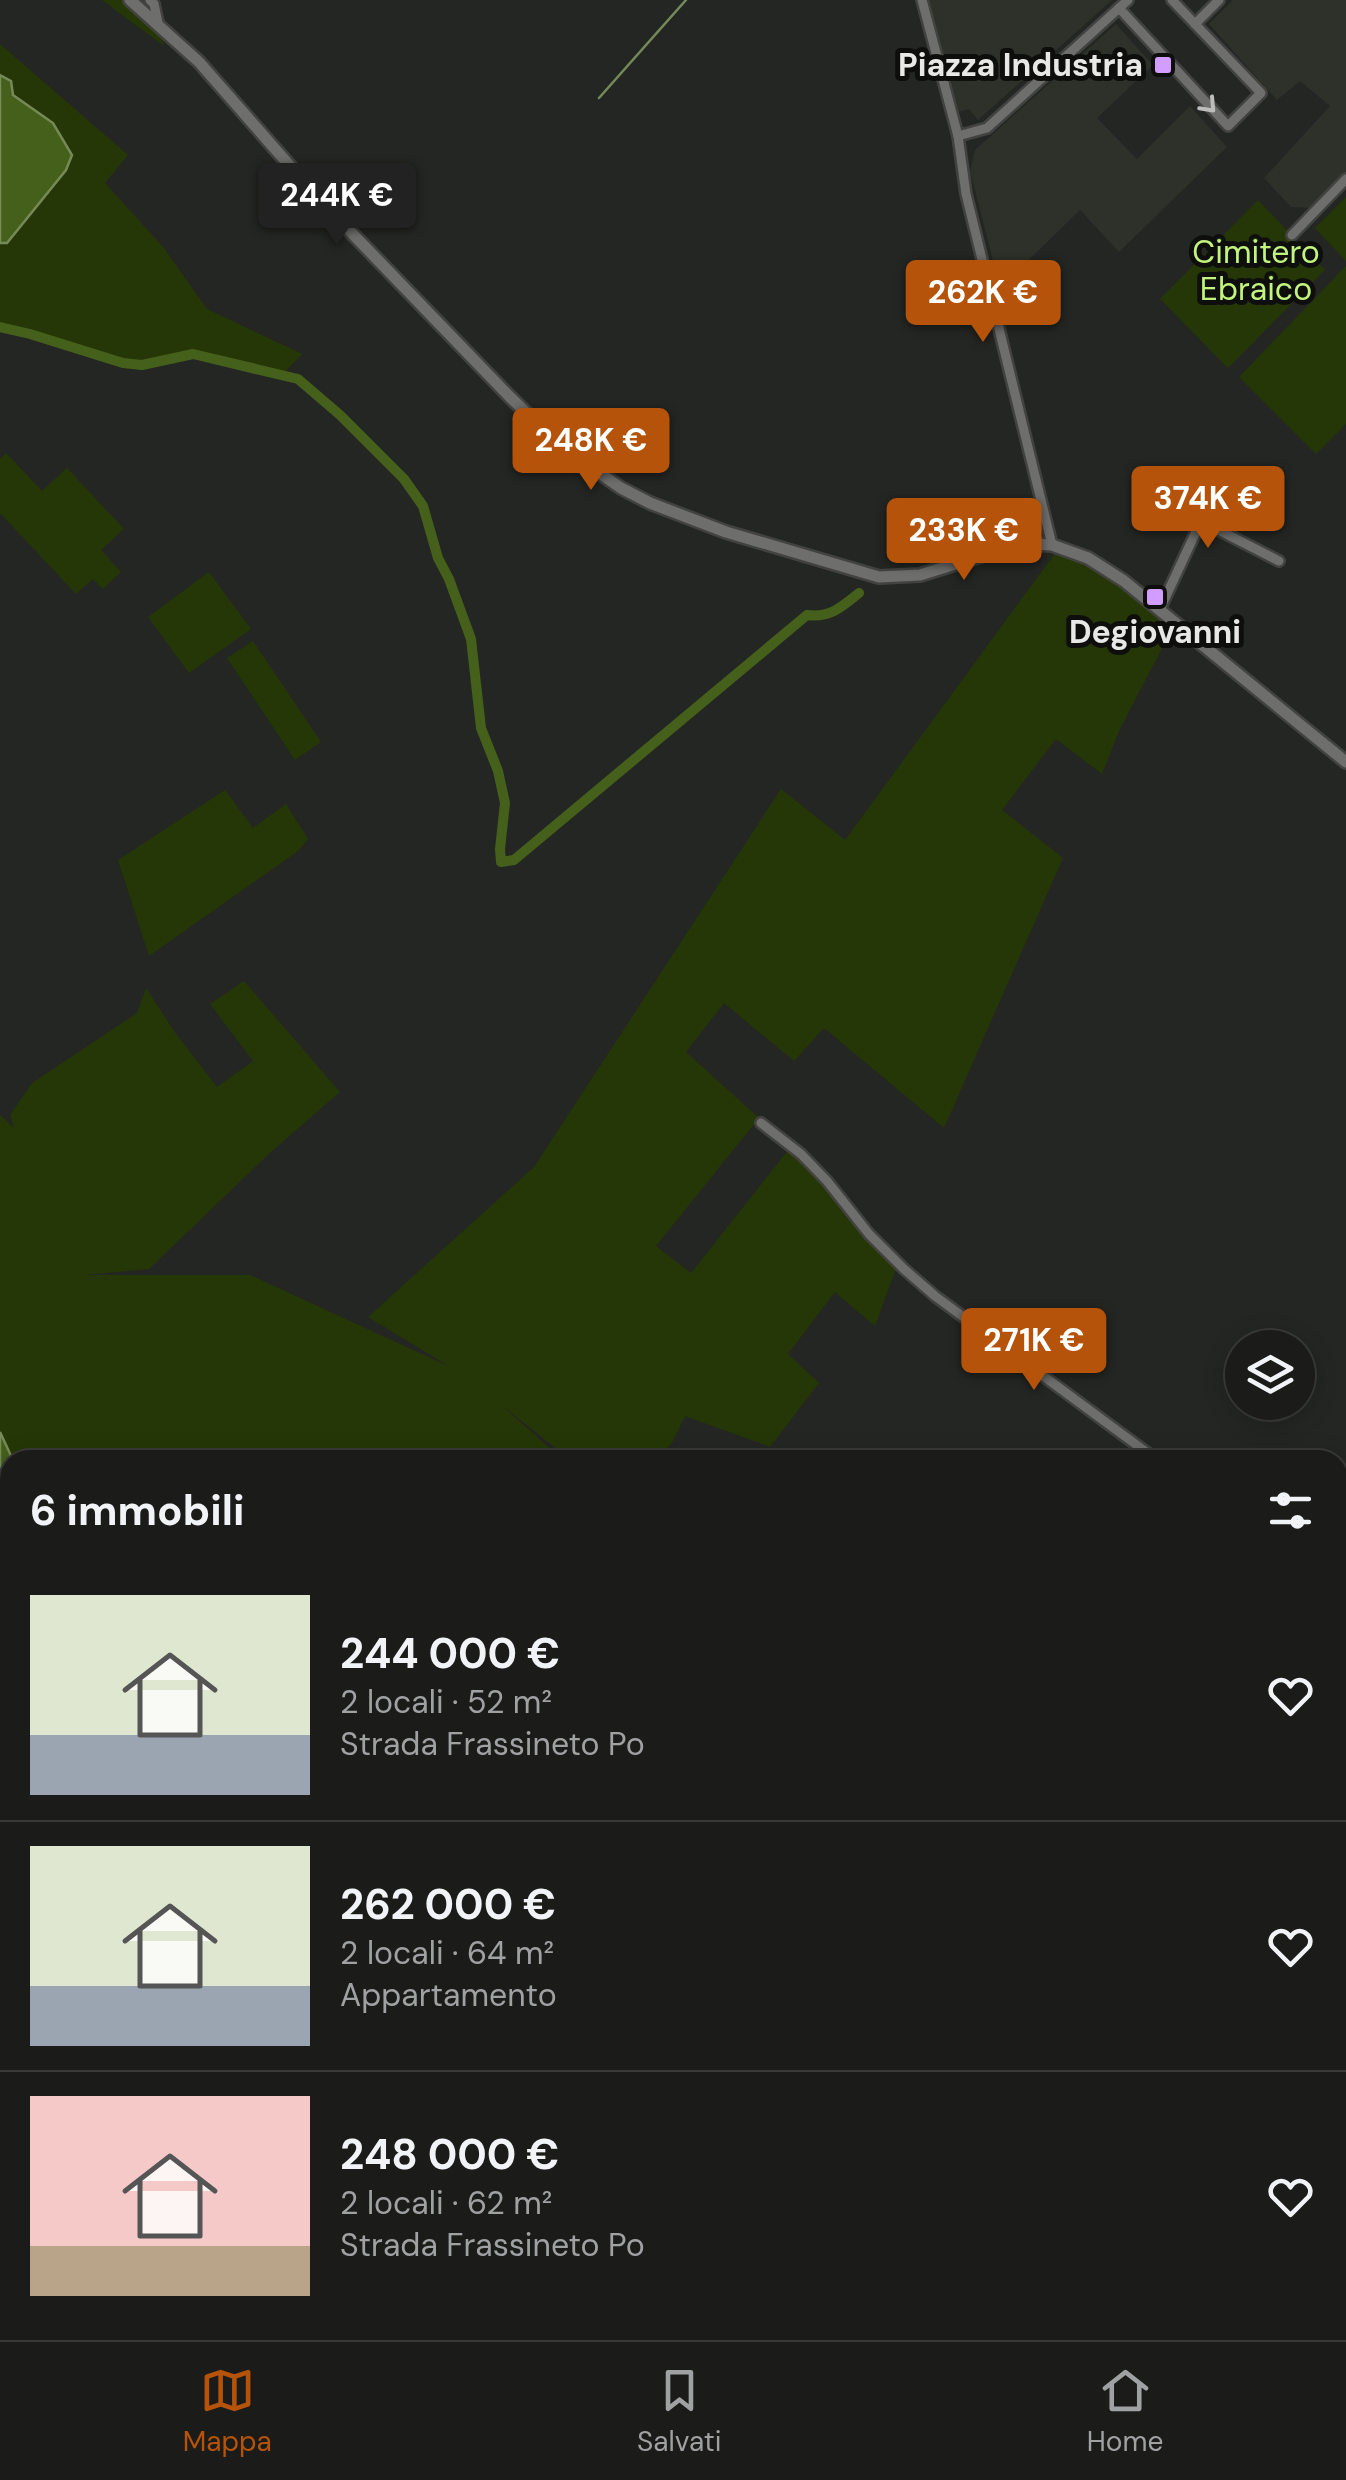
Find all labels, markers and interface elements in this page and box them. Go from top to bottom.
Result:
place label: Piazza Industria [898,44,1143,86]
marker: Piazza Industria [1152,54,1174,76]
one-way arrow [1197,94,1215,112]
pin: 244K € [256,163,418,248]
text: 244K € [280,174,394,216]
park label: Cimitero Ebraico [1192,231,1320,310]
pin: 262K € [902,260,1064,345]
text: 262K € [928,271,1038,313]
pin: 248K € [510,408,672,493]
text: 248K € [535,419,648,461]
pin: 374K € [1127,466,1289,551]
text: 374K € [1153,477,1263,519]
pin: 233K € [883,498,1045,583]
text: 233K € [909,509,1019,551]
marker: Degiovanni [1144,586,1166,608]
place label: Degiovanni [1069,611,1241,653]
pin: 271K € [953,1308,1115,1393]
text: 271K € [983,1319,1085,1361]
map controls [1225,1330,1315,1420]
button: layers [1225,1330,1315,1420]
text: 6 immobili [30,1483,244,1538]
icon: filters [1263,1483,1318,1538]
text: 244 000 € [340,1626,560,1681]
icon: home [110,1635,230,1755]
icon: heart [1263,1668,1318,1723]
text: 2 locali · 52 m² [340,1681,552,1723]
text: Strada Frassineto Po [340,1723,645,1765]
text: 262 000 € [340,1877,556,1932]
icon: home [110,1886,230,2006]
icon: heart [1263,1919,1318,1974]
text: 2 locali · 64 m² [340,1932,554,1974]
text: Appartamento [340,1974,557,2016]
text: 248 000 € [340,2127,559,2182]
icon: home [110,2136,230,2256]
icon: heart [1263,2169,1318,2224]
text: 2 locali · 62 m² [340,2182,552,2224]
text: Strada Frassineto Po [340,2224,645,2266]
tab: Mappa [183,2363,272,2460]
tab: Salvati [637,2363,721,2460]
tab: Home [1087,2363,1163,2460]

